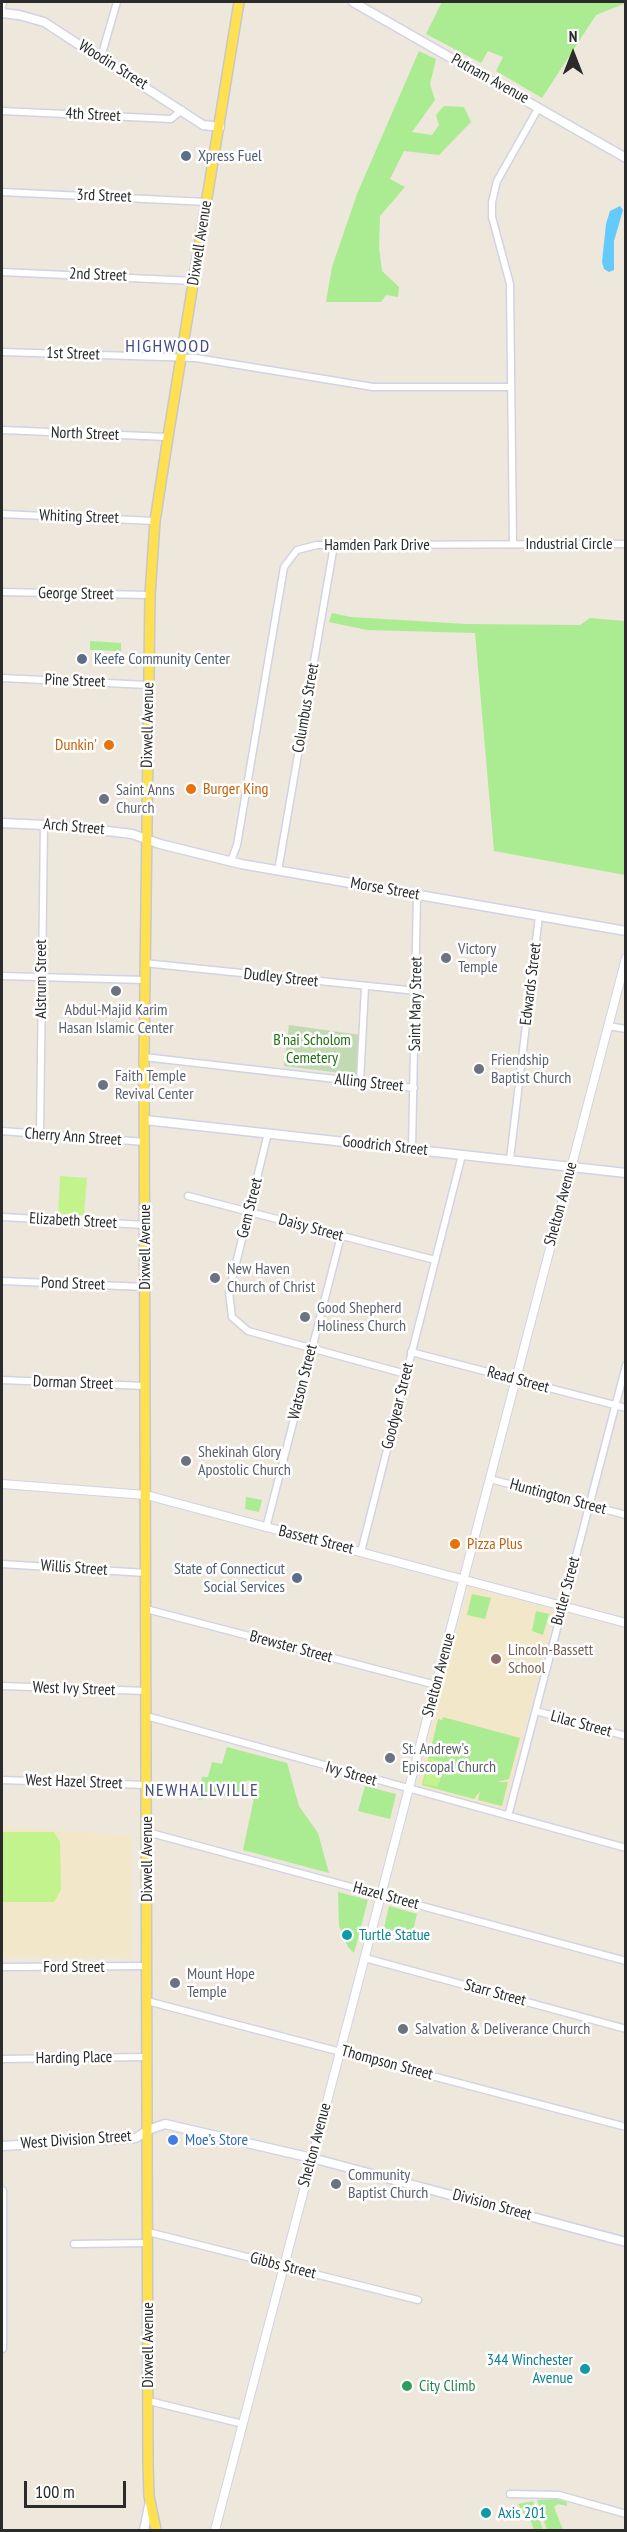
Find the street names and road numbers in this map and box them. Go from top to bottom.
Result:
street label: Woodin Street [75,36,151,94]
street label: Putnam Avenue [448,50,532,108]
street label: 4th Street [65,104,121,126]
street label: 3rd Street [76,185,132,207]
street label: Dixwell Avenue [184,199,216,287]
street label: 2nd Street [69,264,127,286]
street label: 1st Street [46,343,100,365]
street label: North Street [51,423,119,445]
street label: Whiting Street [39,506,119,528]
street label: Industrial Circle [525,534,613,554]
street label: Hamden Park Drive [324,535,430,555]
street label: George Street [38,584,114,604]
street label: Columbus Street [289,662,323,754]
street label: Pine Street [44,670,106,692]
street label: Dixwell Avenue [138,682,158,768]
street label: Arch Street [43,815,105,839]
street label: Morse Street [349,873,421,905]
street label: Alstrum Street [31,939,51,1019]
street label: Edwards Street [516,942,546,1026]
street label: Saint Mary Street [406,956,426,1052]
street label: Dudley Street [243,965,319,991]
street label: Alling Street [334,1070,404,1096]
street label: Cherry Ann Street [24,1124,122,1150]
street label: Goodrich Street [341,1132,429,1160]
street label: Shelton Avenue [541,1160,581,1248]
street label: Gem Street [233,1176,267,1240]
street label: Dixwell Avenue [135,1204,155,1290]
street label: Elizabeth Street [29,1209,117,1233]
street label: Daisy Street [277,1210,345,1246]
street label: Pond Street [41,1273,105,1295]
street label: Watson Street [284,1342,322,1422]
street label: Goodyear Street [378,1361,418,1451]
street label: Read Street [485,1363,551,1397]
street label: Dorman Street [33,1372,113,1394]
street label: Huntington Street [508,1475,608,1519]
street label: Bassett Street [276,1521,356,1559]
street label: Butler Street [548,1555,584,1627]
street label: Willis Street [40,1556,108,1580]
street label: Brewster Street [247,1627,335,1667]
street label: Shelton Avenue [419,1631,459,1719]
street label: West Ivy Street [32,1678,116,1700]
street label: Lilac Street [548,1707,614,1741]
street label: Ivy Street [323,1758,379,1790]
street label: West Hazel Street [25,1771,123,1793]
street label: Dixwell Avenue [137,1816,157,1902]
street label: Hazel Street [351,1878,421,1914]
street label: Ford Street [43,1957,105,1977]
street label: Starr Street [462,1976,528,2010]
street label: Thompson Street [339,2042,435,2084]
street label: Harding Place [36,2048,112,2068]
street label: Shelton Avenue [295,2101,335,2189]
street label: West Division Street [20,2127,132,2153]
street label: Division Street [450,2185,534,2225]
street label: Gibbs Street [248,2249,318,2283]
street label: Dixwell Avenue [138,2302,158,2388]

